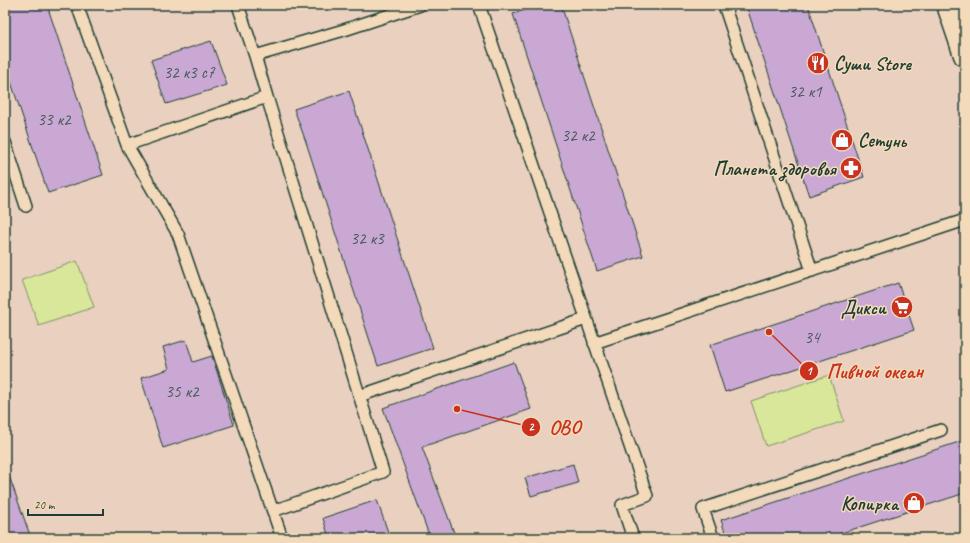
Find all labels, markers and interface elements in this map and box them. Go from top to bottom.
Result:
restaurant icon: Суши Store [805,50,831,76]
place label: Суши Store [834,52,913,76]
house number: 32 к3 с7 [163,62,216,83]
house number: 32 к1 [788,81,823,102]
house number: 33 к2 [37,109,72,130]
house number: 32 к2 [561,125,596,146]
shop icon: Сетунь [829,127,855,153]
place label: Сетунь [858,129,908,153]
pharmacy icon: Планета здоровья [838,155,864,181]
place label: Планета здоровья [714,157,838,182]
house number: 32 к3 [350,228,385,249]
supermarket icon: Дикси [889,294,915,320]
place label: Дикси [841,296,888,320]
house number: 34 [804,327,822,348]
callout: Пивной океан [799,355,931,387]
text: Пивной океан [827,359,924,384]
text: 1 [806,363,813,379]
house number: 35 к2 [165,381,200,402]
callout: ОВО [521,411,589,443]
text: ОВО [549,415,583,440]
text: 2 [528,419,535,435]
shop icon: Копирка [901,490,927,516]
scale bar [28,491,103,517]
place label: Копирка [841,492,900,516]
text: 20 m [34,497,56,513]

